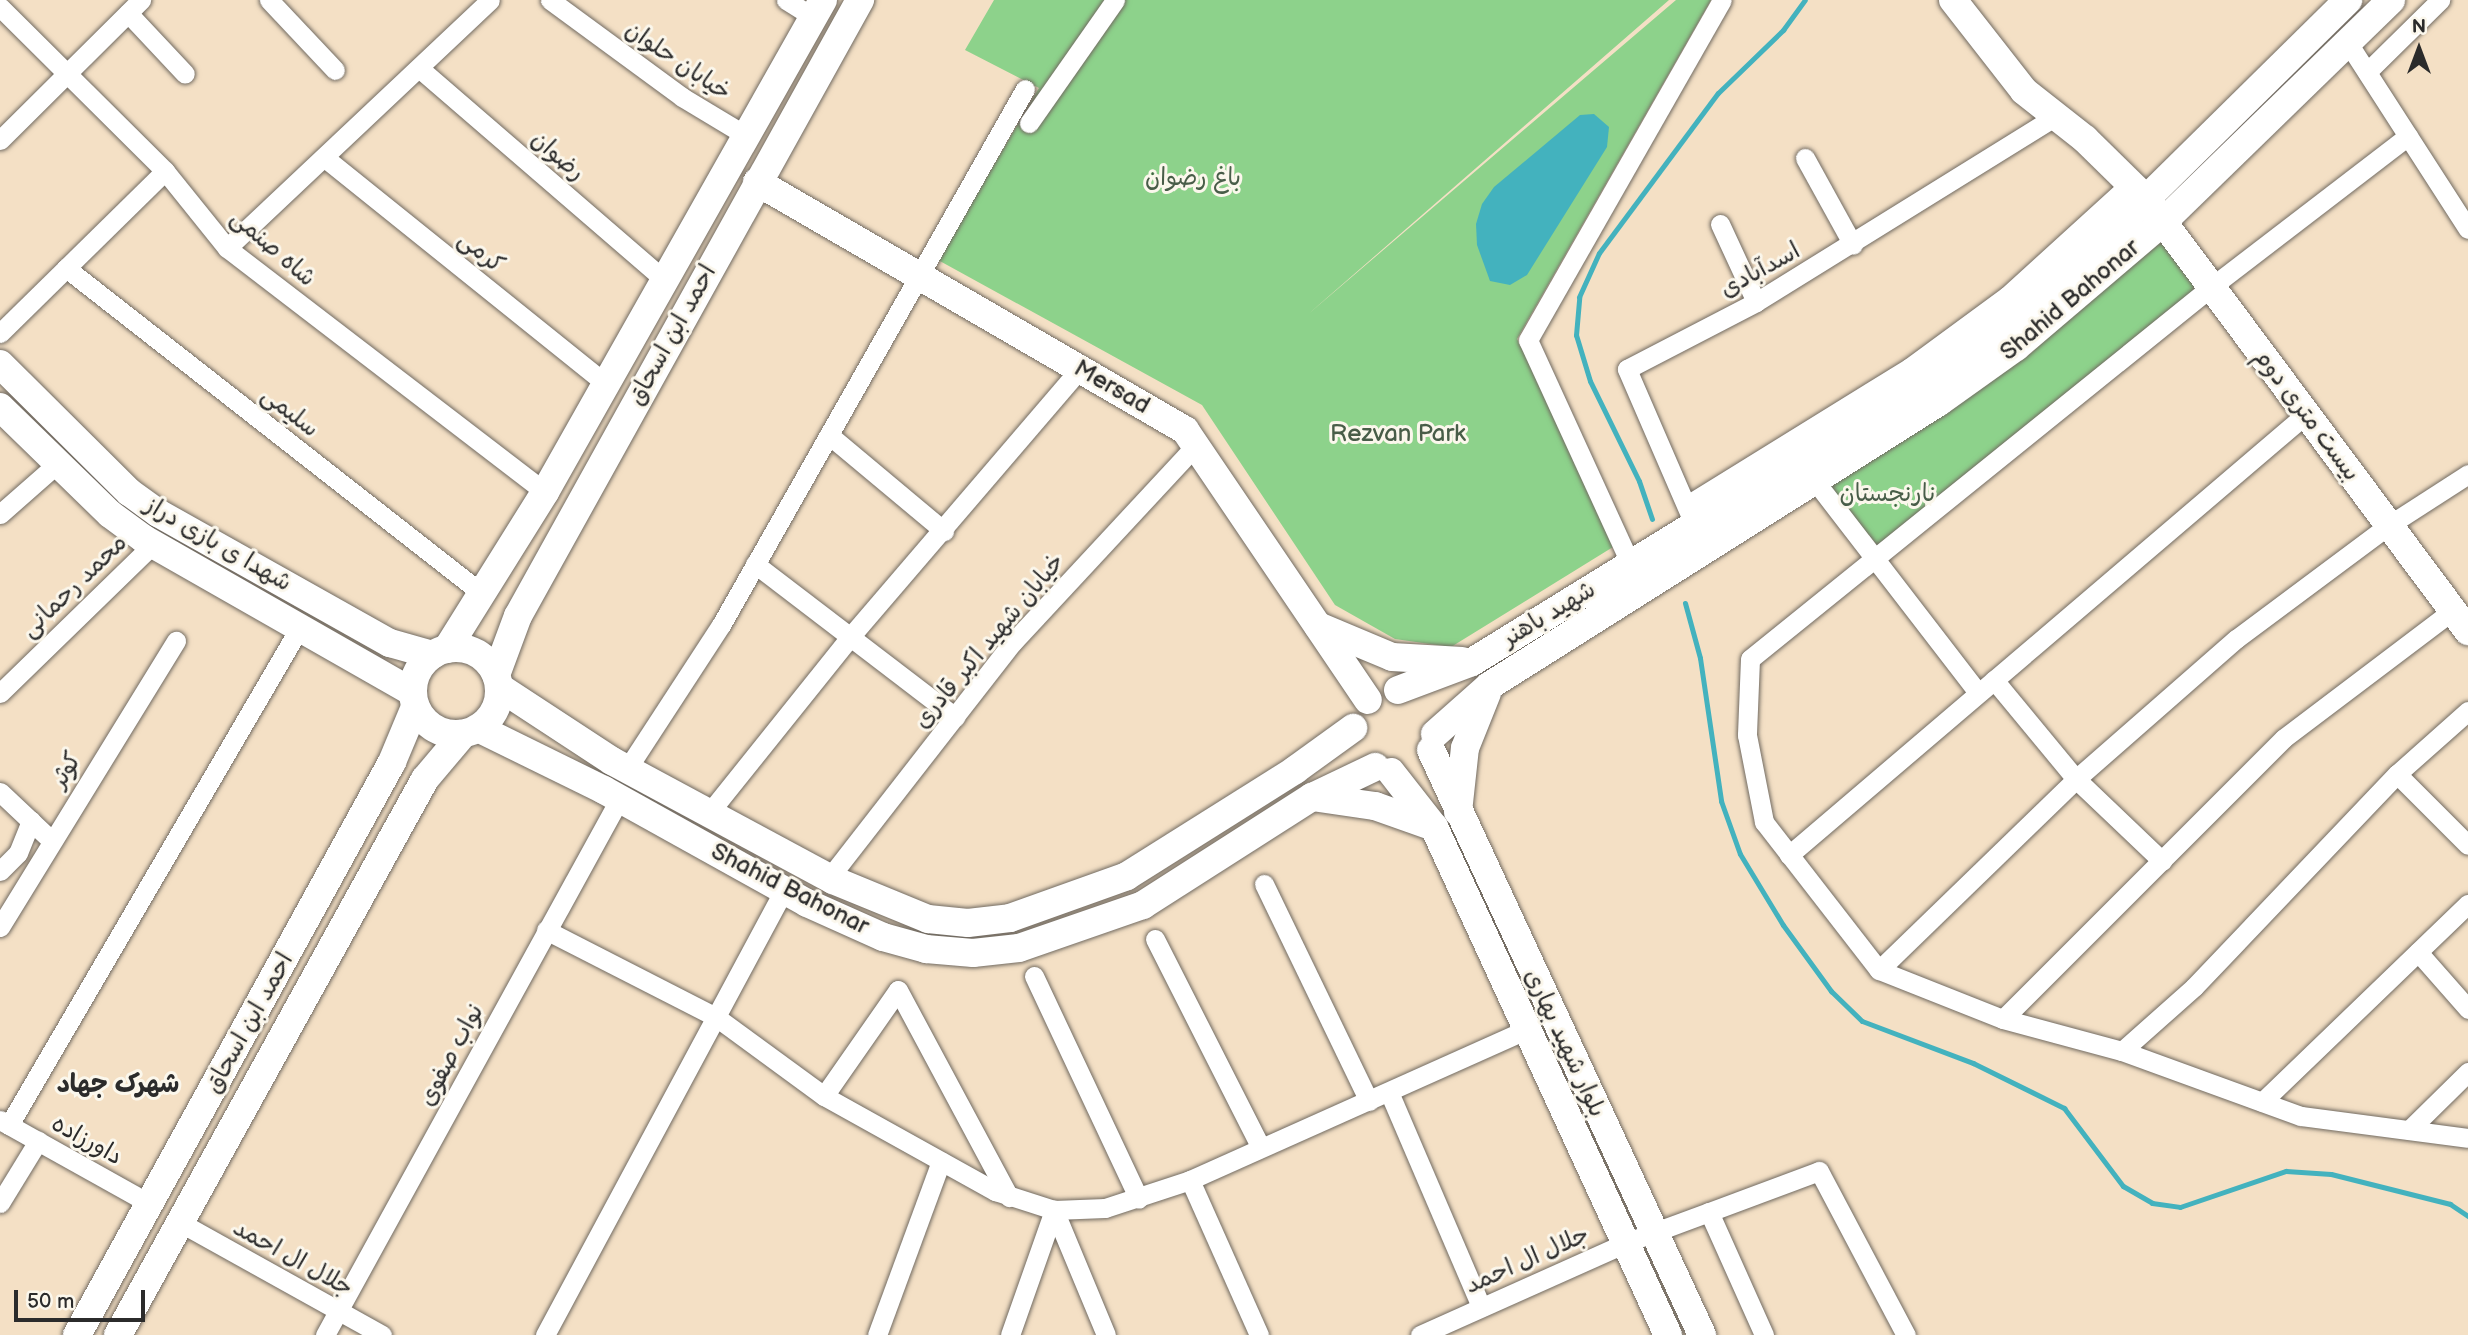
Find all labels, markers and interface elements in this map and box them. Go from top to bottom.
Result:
north arrow [2384,14,2454,84]
street label: خیابان حلوان [620,15,736,107]
text: N [2412,16,2426,39]
street label: رضوان [525,125,591,187]
park label: باغ رضوان [1145,164,1241,192]
street label: شاه صنمی [225,203,321,293]
street label: کرمی [452,225,510,279]
street label: Shahid Bahonar [1994,233,2146,367]
street label: اسدآبادی [1715,236,1805,304]
street label: احمد ابن اسحاق [622,260,722,410]
street label: بیست متری دوم [2248,343,2366,487]
street label: Mersad [1069,354,1155,420]
street label: سلیمی [256,381,324,443]
park label: Rezvan Park [1330,420,1466,448]
park label: نارنجستان [1840,480,1936,508]
street label: شهدا ی بازی دراز [139,490,297,598]
street label: محمد رحمانی [15,528,133,644]
street label: خیابان شهید اکبر قادری [907,548,1071,734]
street label: شهید باهنر [1497,575,1601,653]
street label: کوثر [44,747,88,793]
street label: Shahid Bahonar [706,837,874,941]
street label: احمد ابن اسحاق [199,948,299,1098]
street label: بلوار شهید بهاری [1518,964,1612,1122]
street label: نواب صفوی [412,999,490,1111]
district label: شهرک جهاد [57,1069,179,1101]
street label: داورزاده [46,1109,128,1171]
street label: جلال ال احمد [228,1213,358,1303]
street label: جلال ال احمد [1461,1220,1593,1300]
scale bar [18,1276,149,1320]
text: 50 m [27,1289,74,1314]

